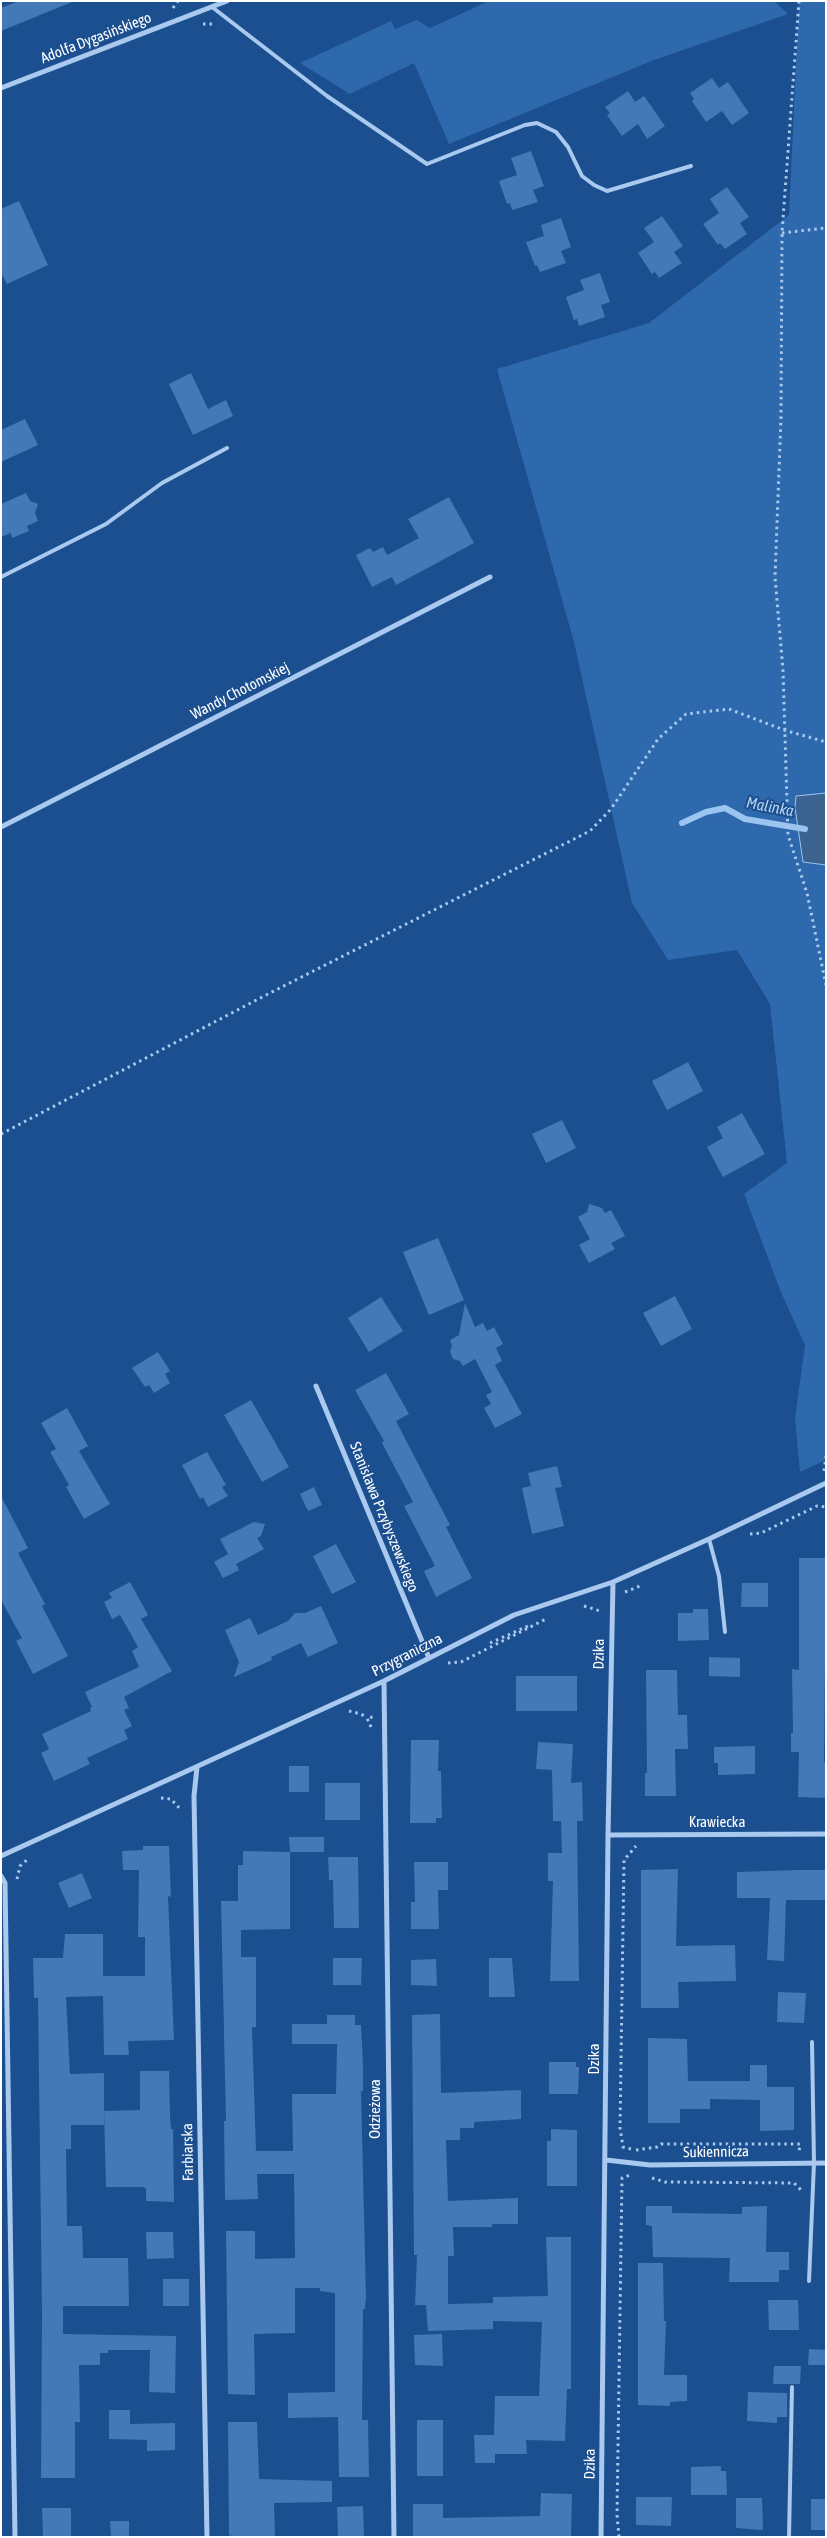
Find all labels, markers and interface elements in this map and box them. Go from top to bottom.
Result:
street label: Adolfa Dygasińskiego [38,9,154,67]
street label: Wandy Chotomskiej [188,658,292,724]
water label: Malinka [745,793,795,821]
street label: Stanisława Przybyszewskiego [346,1439,422,1595]
street label: Przygraniczna [369,1630,445,1680]
street label: Dzika [590,1638,608,1670]
street label: Krawiecka [689,1813,745,1831]
street label: Dzika [585,2044,603,2074]
street label: Odzieżowa [366,2079,384,2139]
street label: Farbiarska [178,2123,198,2181]
street label: Sukiennicza [683,2142,749,2162]
street label: Dzika [581,2448,599,2480]

